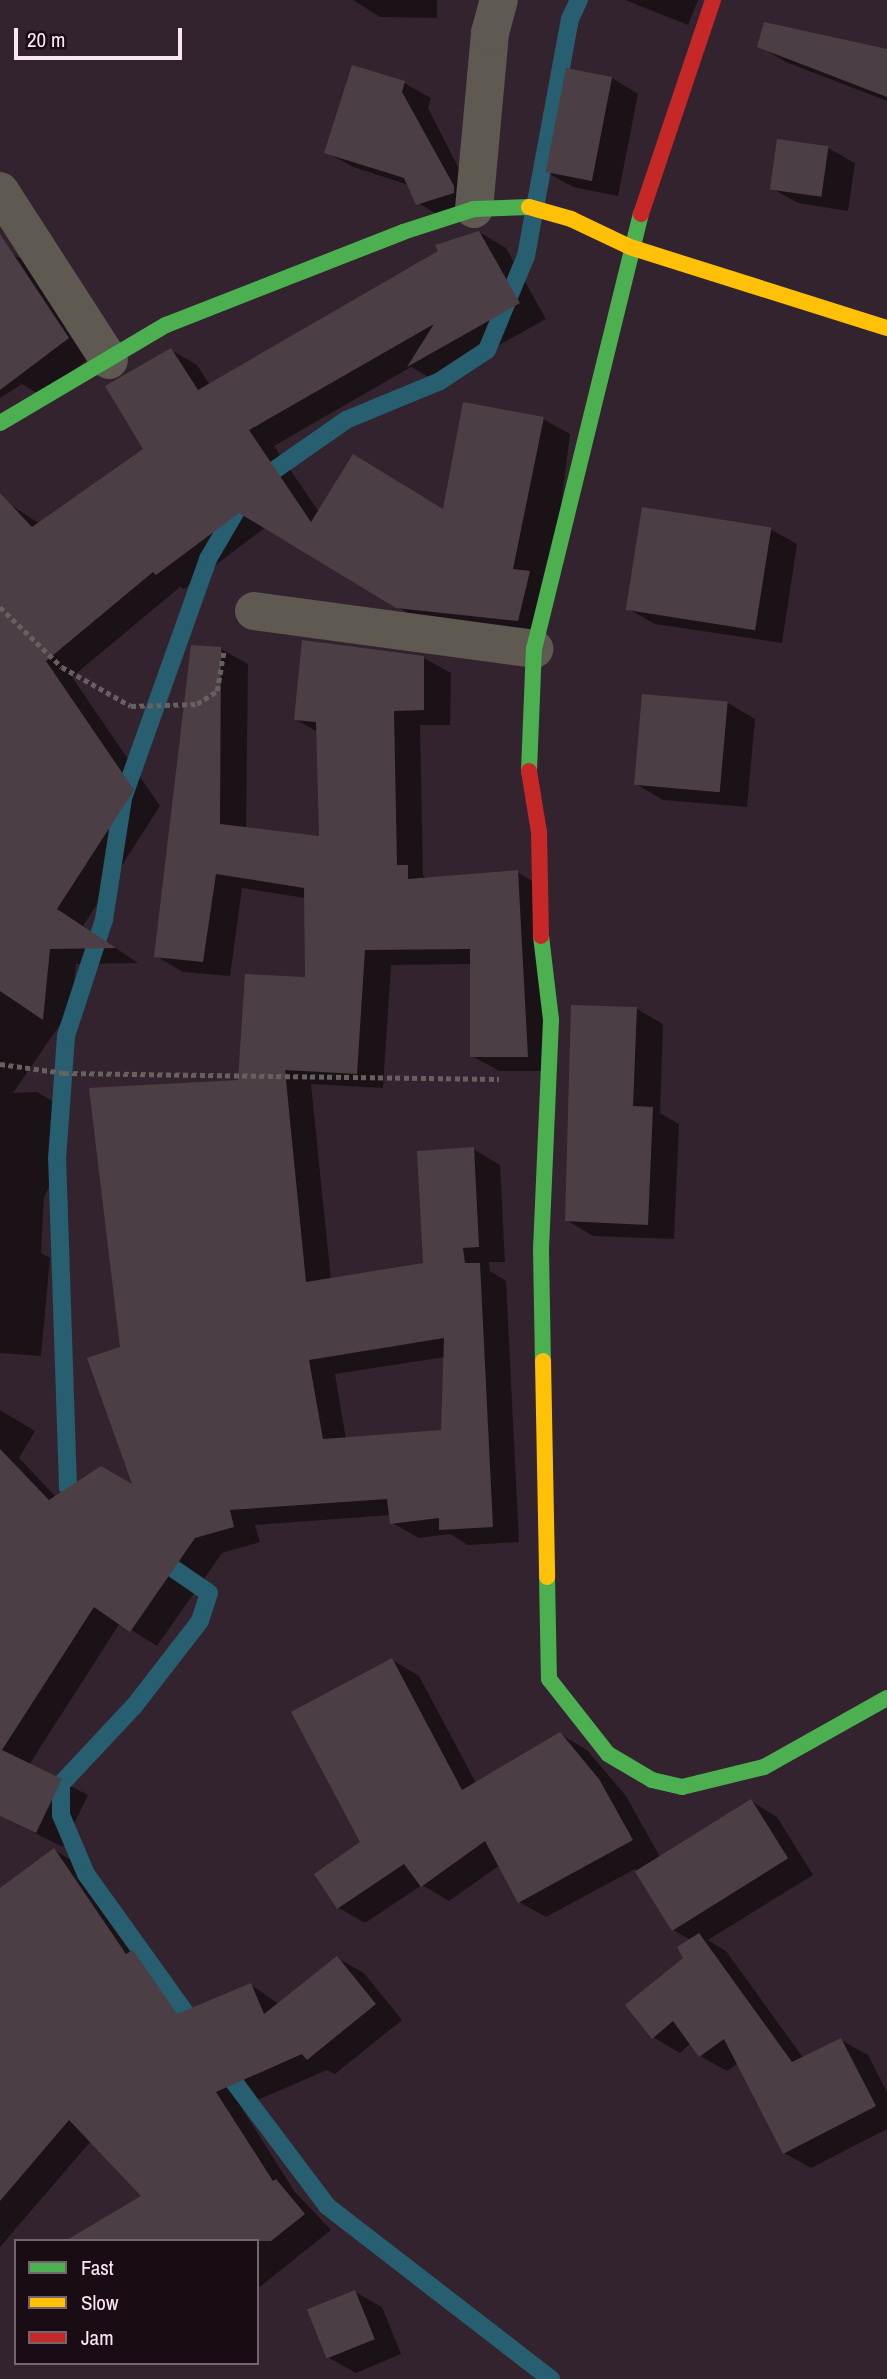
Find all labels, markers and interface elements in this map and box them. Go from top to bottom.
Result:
scale bar [18,14,186,58]
text: 20 m [27,25,65,54]
legend [14,2239,259,2365]
text: Fast [81,2253,114,2282]
text: Slow [81,2288,118,2317]
text: Jam [81,2323,114,2352]

